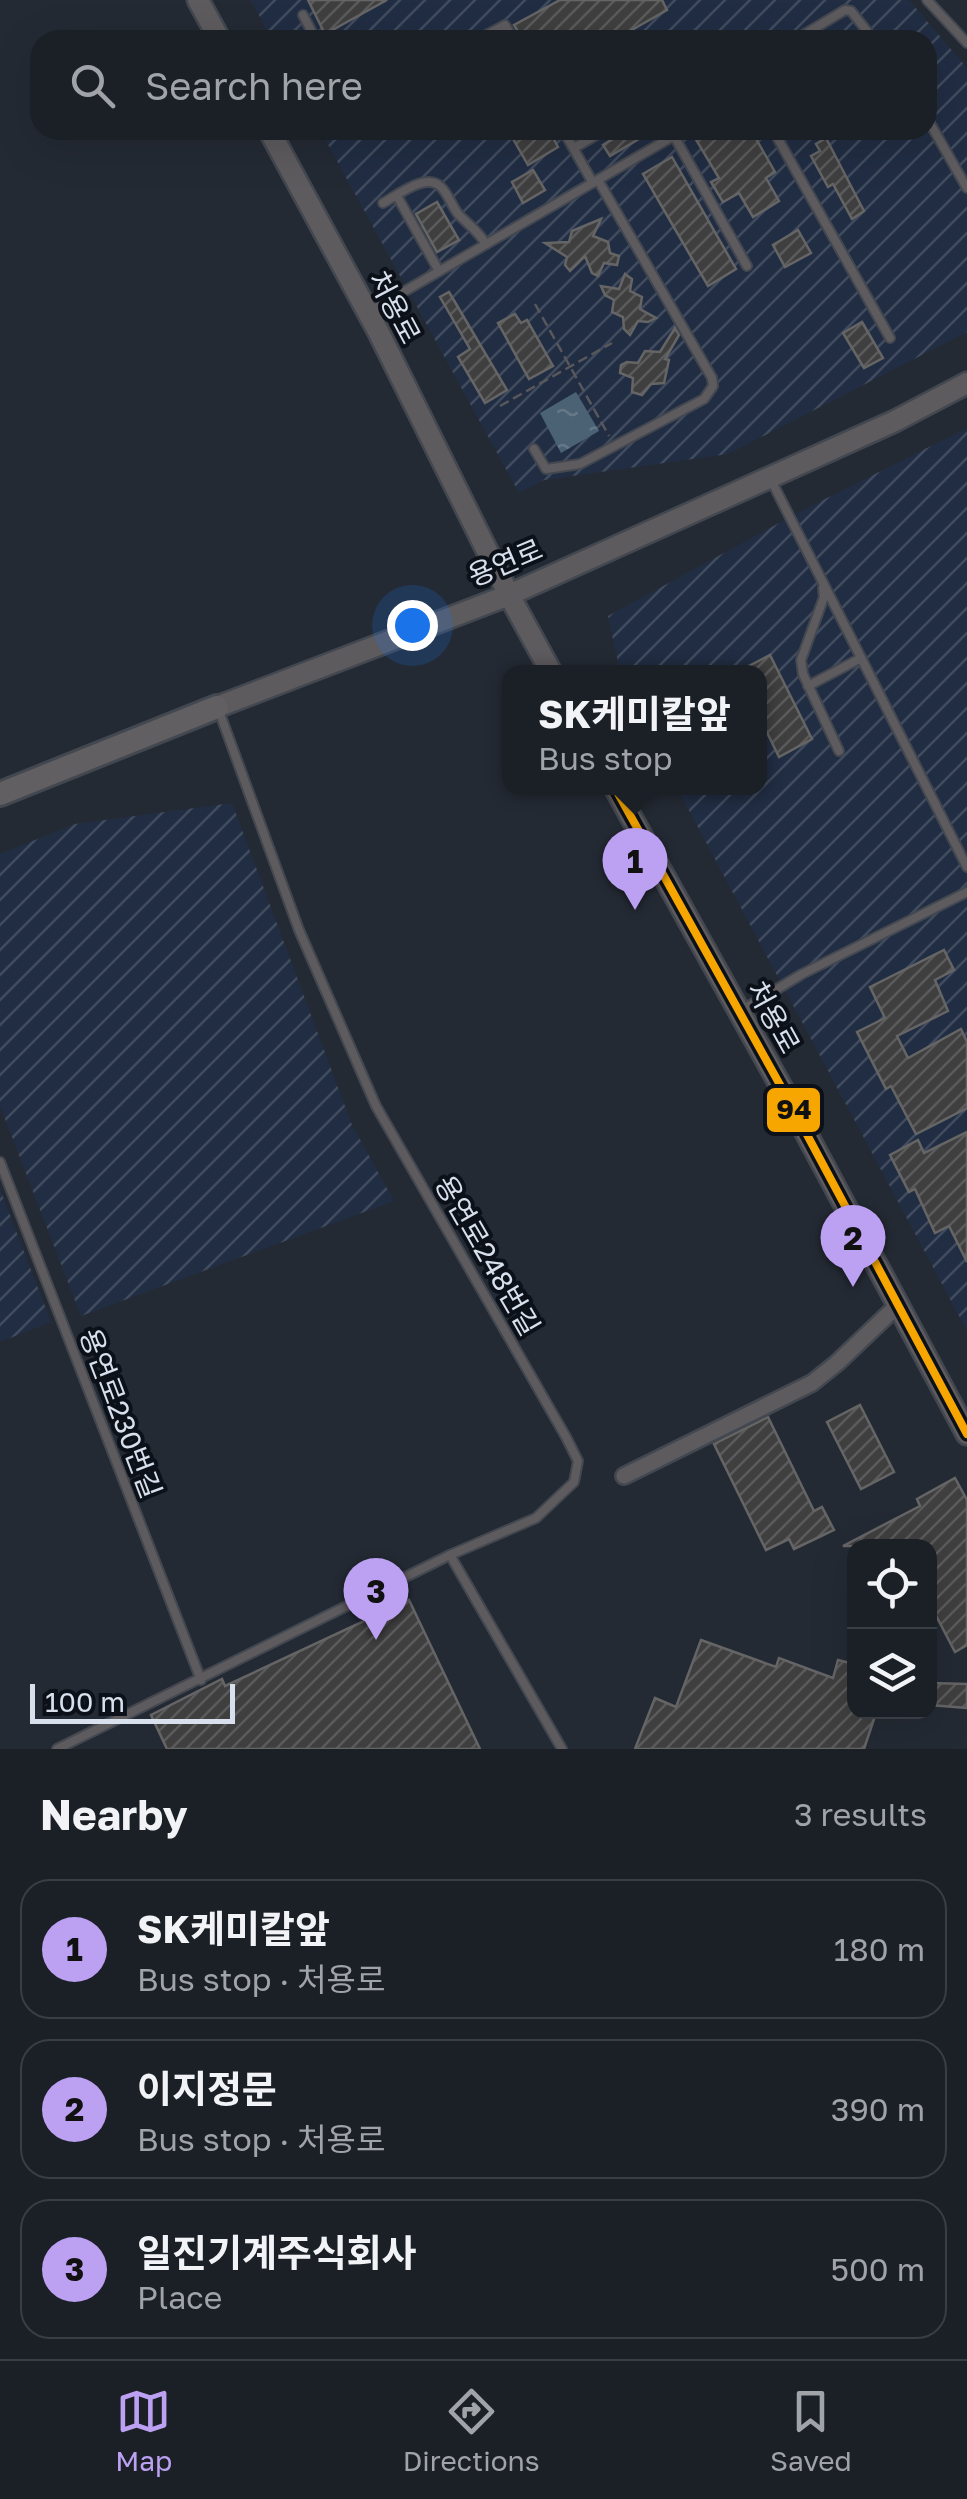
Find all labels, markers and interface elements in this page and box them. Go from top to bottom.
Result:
search box [30,30,937,140]
icon: search [65,58,120,113]
text: Search here [145,63,363,108]
street label: 처용로 [362,265,428,349]
street label: 용연로 [463,532,547,592]
your location [387,600,438,651]
popup [502,665,767,795]
text: SK케미칼앞 [538,691,731,736]
text: Bus stop [538,739,672,777]
pin: 1 [602,828,668,910]
street label: 처용로 [741,975,807,1059]
line badge: 94 [765,1086,822,1134]
text: 94 [776,1092,812,1125]
street label: 용연로248번길 [429,1169,547,1341]
pin: 2 [820,1204,886,1287]
street label: 용연로230번길 [74,1324,168,1502]
map controls [847,1539,937,1719]
button: locate [847,1539,937,1629]
pin: 3 [344,1558,408,1640]
button: layers [847,1629,937,1719]
scale bar [30,1679,235,1724]
text: 100 m [45,1685,125,1718]
text: Nearby [40,1789,188,1839]
text: 3 results [794,1795,927,1833]
text: SK케미칼앞 [137,1906,330,1951]
text: 1 [66,1930,83,1968]
text: 180 m [834,1930,925,1968]
text: Bus stop · 처용로 [137,1960,385,1998]
text: 이지정문 [137,2066,277,2111]
text: 2 [65,2090,84,2128]
text: 390 m [831,2090,925,2128]
text: Bus stop · 처용로 [137,2120,385,2158]
text: 일진기계주식회사 [137,2230,417,2275]
text: 3 [65,2250,84,2288]
text: 500 m [830,2250,925,2288]
text: Place [137,2278,222,2316]
tab: Map [115,2384,172,2477]
tab: Directions [403,2384,540,2477]
tab: Saved [770,2384,852,2477]

